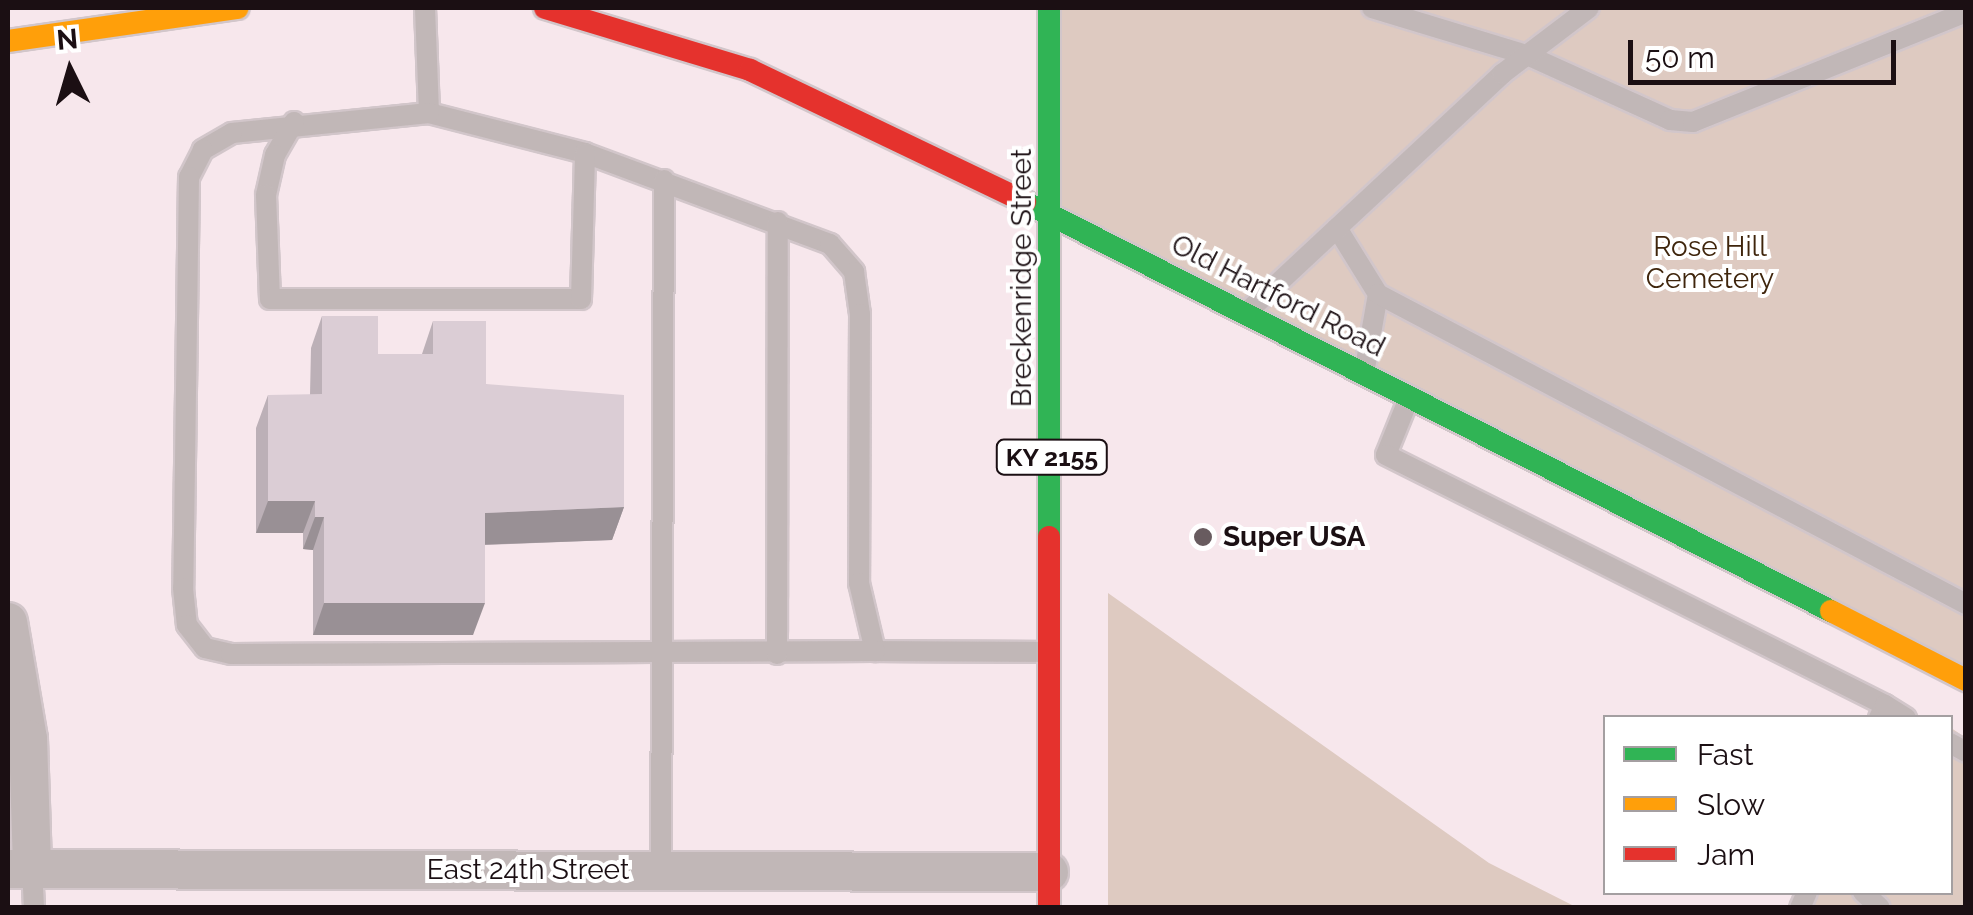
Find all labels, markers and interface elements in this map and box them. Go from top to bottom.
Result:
north arrow [20,20,120,120]
scale bar [1633,20,1900,82]
text: N [55,22,79,57]
text: 50 m [1645,40,1715,75]
street label: Breckenridge Street [1005,149,1039,407]
street label: Old Hartford Road [1166,228,1390,364]
park label: Rose Hill Cemetery [1646,230,1774,296]
road number: KY 2155 [994,437,1110,477]
place label: Super USA [1223,520,1366,554]
marker: Super USA [1192,526,1214,548]
legend [1603,715,1953,895]
text: Fast [1697,737,1754,772]
text: Slow [1697,787,1765,822]
text: Jam [1697,837,1755,872]
street label: East 24th Street [427,853,629,887]

